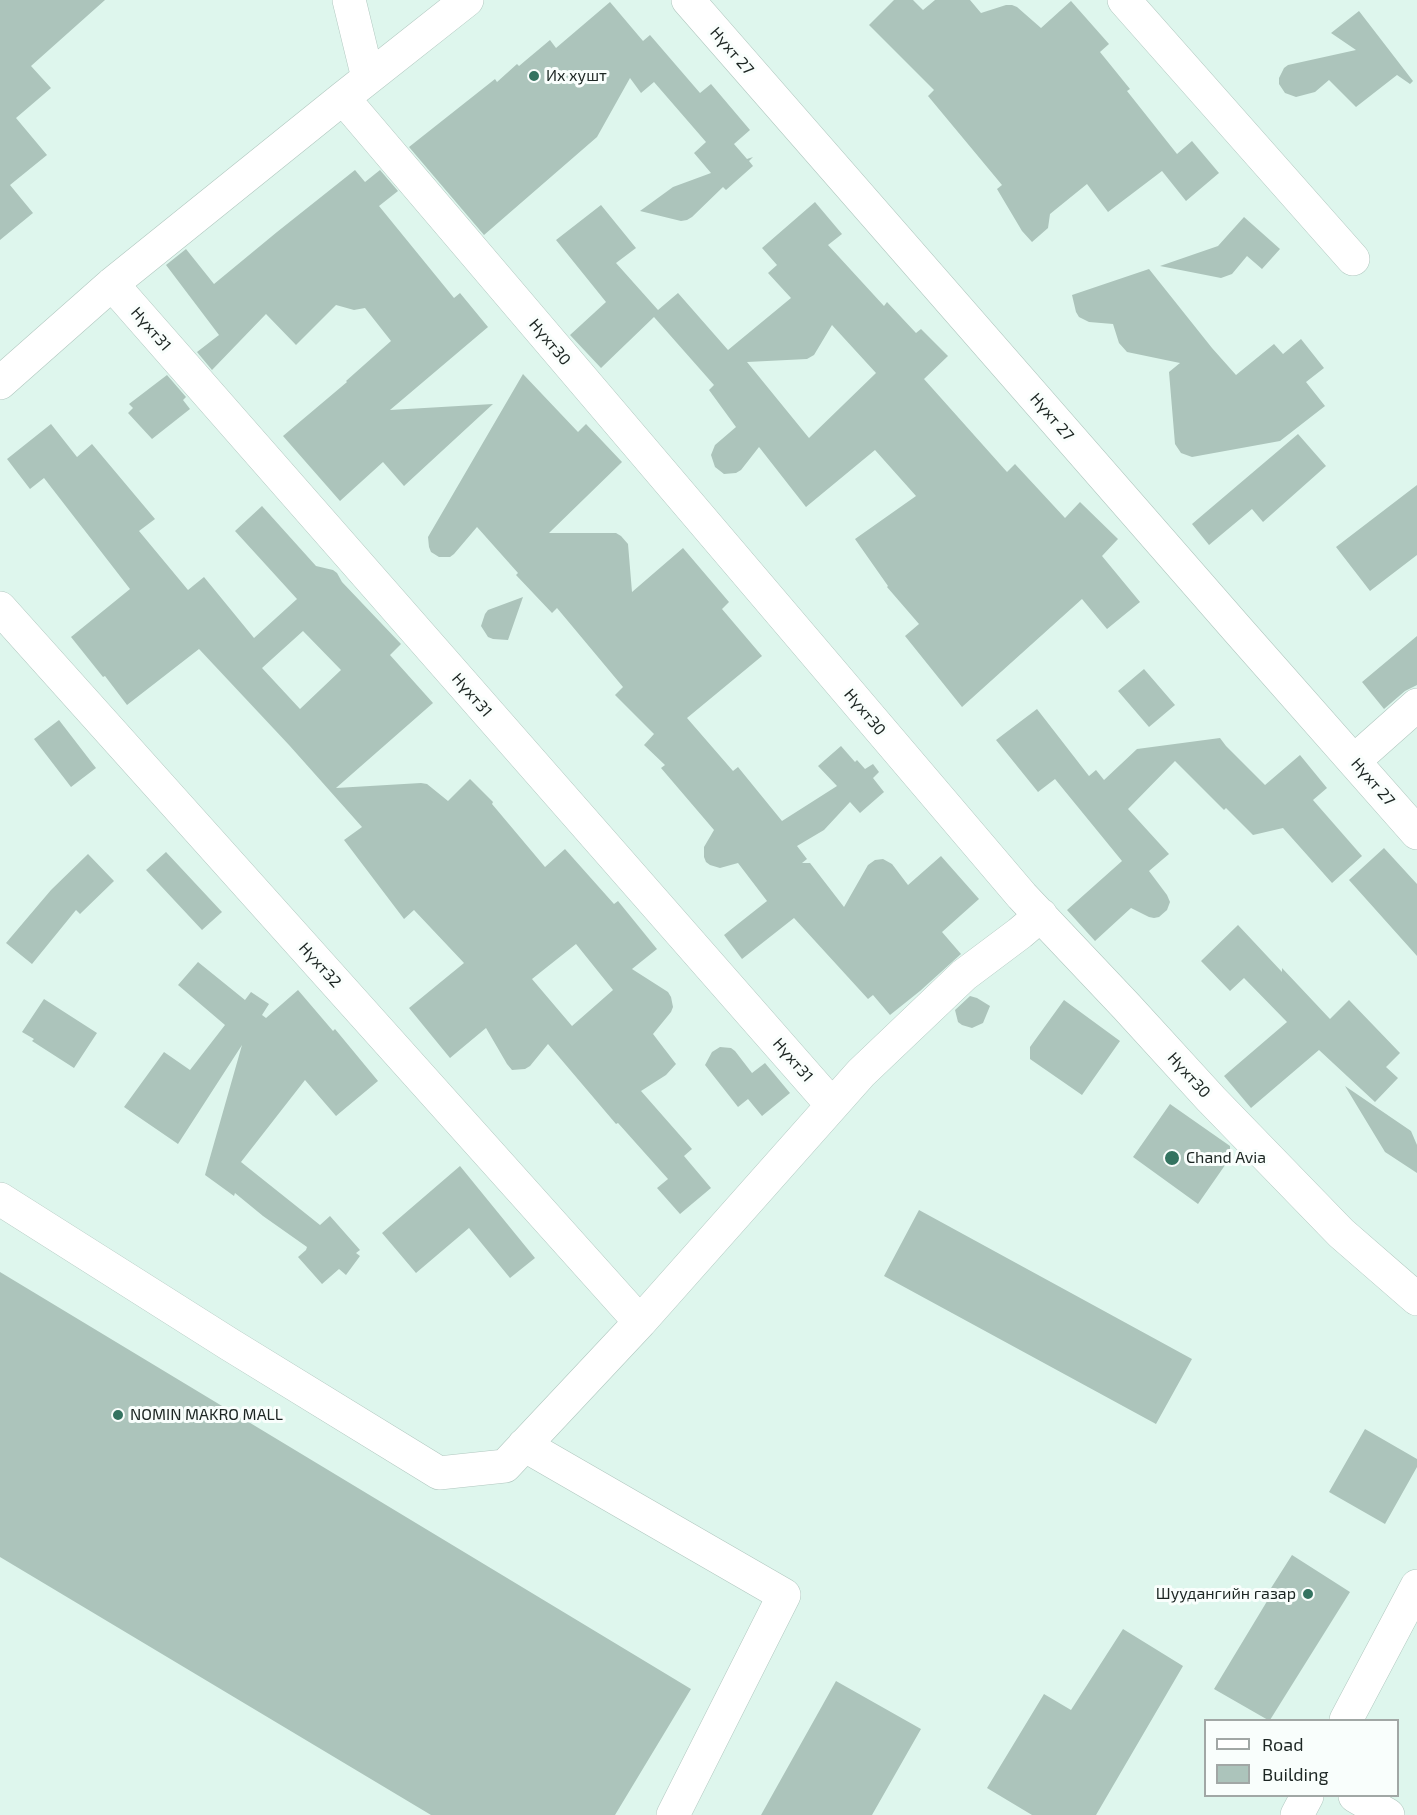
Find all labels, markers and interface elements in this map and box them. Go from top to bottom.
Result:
street label: Нүхт 27 [706,23,758,79]
place label: Их хушт [546,66,607,86]
marker: Их хушт [527,69,541,83]
street label: Нүхт31 [127,303,175,355]
street label: Нүхт30 [525,315,575,369]
street label: Нүхт 27 [1026,389,1078,445]
street label: Нүхт31 [448,669,496,721]
street label: Нүхт30 [840,685,890,739]
street label: Нүхт 27 [1347,754,1399,810]
street label: Нүхт32 [295,938,345,992]
street label: Нүхт31 [769,1034,817,1086]
street label: Нүхт30 [1164,1048,1214,1102]
place label: Chand Avia [1186,1148,1266,1168]
marker: Chand Avia [1163,1149,1181,1167]
place label: NOMIN MAKRO MALL [130,1405,283,1425]
marker: NOMIN MAKRO MALL [111,1408,125,1422]
place label: Шуудангийн газар [1156,1584,1296,1604]
marker: Шуудангийн газар [1301,1587,1315,1601]
legend [1204,1719,1399,1797]
text: Road [1262,1733,1303,1755]
text: Building [1262,1763,1329,1785]

